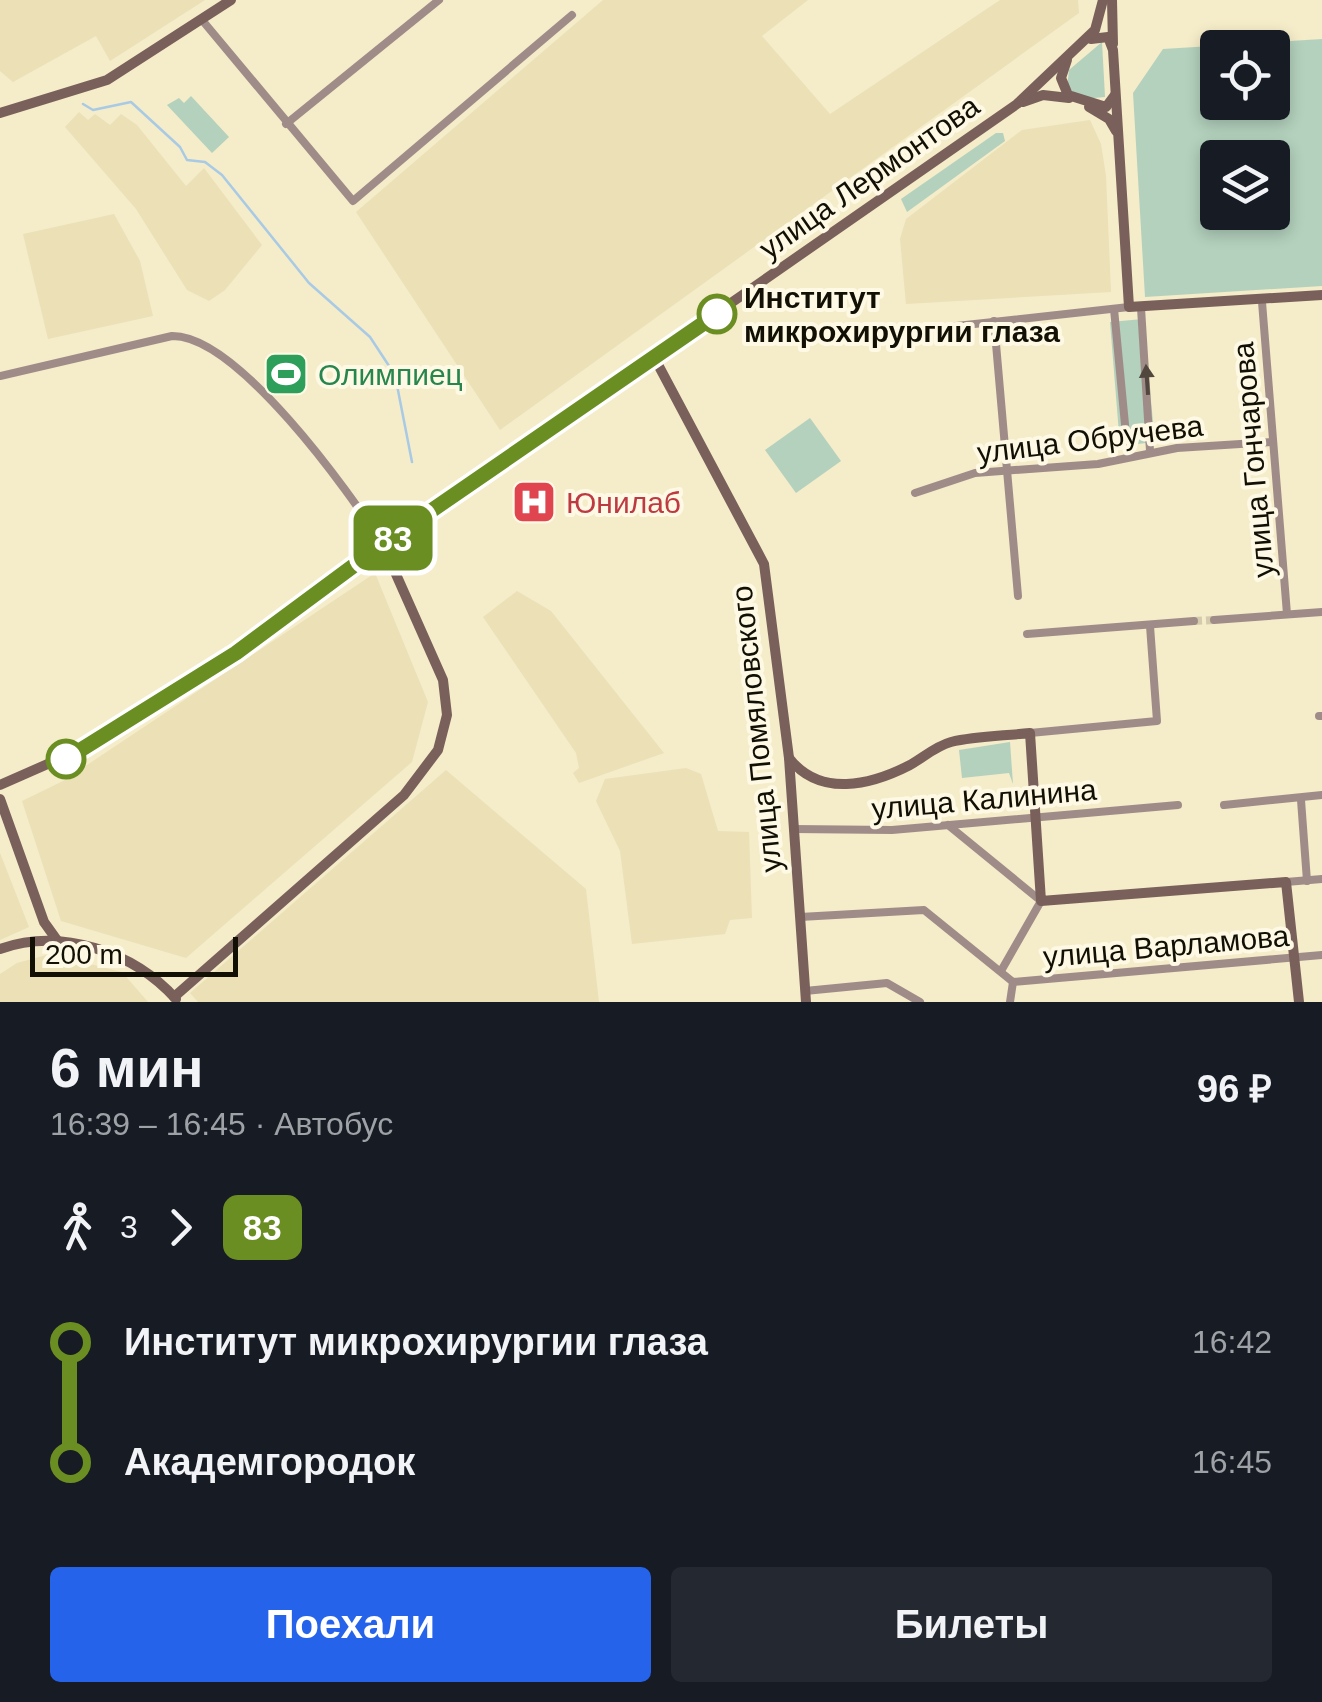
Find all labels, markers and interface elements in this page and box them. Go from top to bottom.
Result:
map controls [1200,30,1290,230]
button: locate [1200,30,1290,120]
street label: улица Лермонтова [753,89,985,265]
button: layers [1200,140,1290,230]
place label: Институт микрохирургии глаза [744,281,1060,348]
marker: Институт микрохирургии глаза [698,295,736,333]
street label: улица Гончарова [1226,341,1280,579]
sports icon: Олимпиец [263,351,309,397]
place label: Олимпиец [318,358,463,391]
one-way arrow [1138,363,1154,395]
street label: улица Обручева [975,409,1205,469]
hospital icon: Юнилаб [511,479,557,525]
place label: Юнилаб [566,486,681,519]
line badge: 83 [348,506,438,570]
text: 83 [374,519,412,558]
street label: улица Помяловского [725,584,787,874]
unlabelled marker [47,740,85,778]
street label: улица Калинина [870,773,1098,825]
street label: улица Варламова [1042,919,1291,973]
scale bar [30,932,238,976]
text: 200 m [45,939,123,970]
text: 6 мин [50,1037,204,1099]
text: 96 ₽ [1197,1068,1272,1110]
text: 16:39 – 16:45 · Автобус [50,1106,393,1142]
icon: walk [50,1200,105,1255]
icon: forward [153,1200,208,1255]
text: 83 [243,1208,282,1247]
text: 3 [120,1209,138,1245]
text: Институт микрохирургии глаза [124,1321,708,1363]
text: 16:42 [1192,1324,1272,1360]
text: Академгородок [124,1441,415,1483]
text: 16:45 [1192,1444,1272,1480]
button: Поехали [50,1567,651,1682]
button: Билеты [671,1567,1272,1682]

